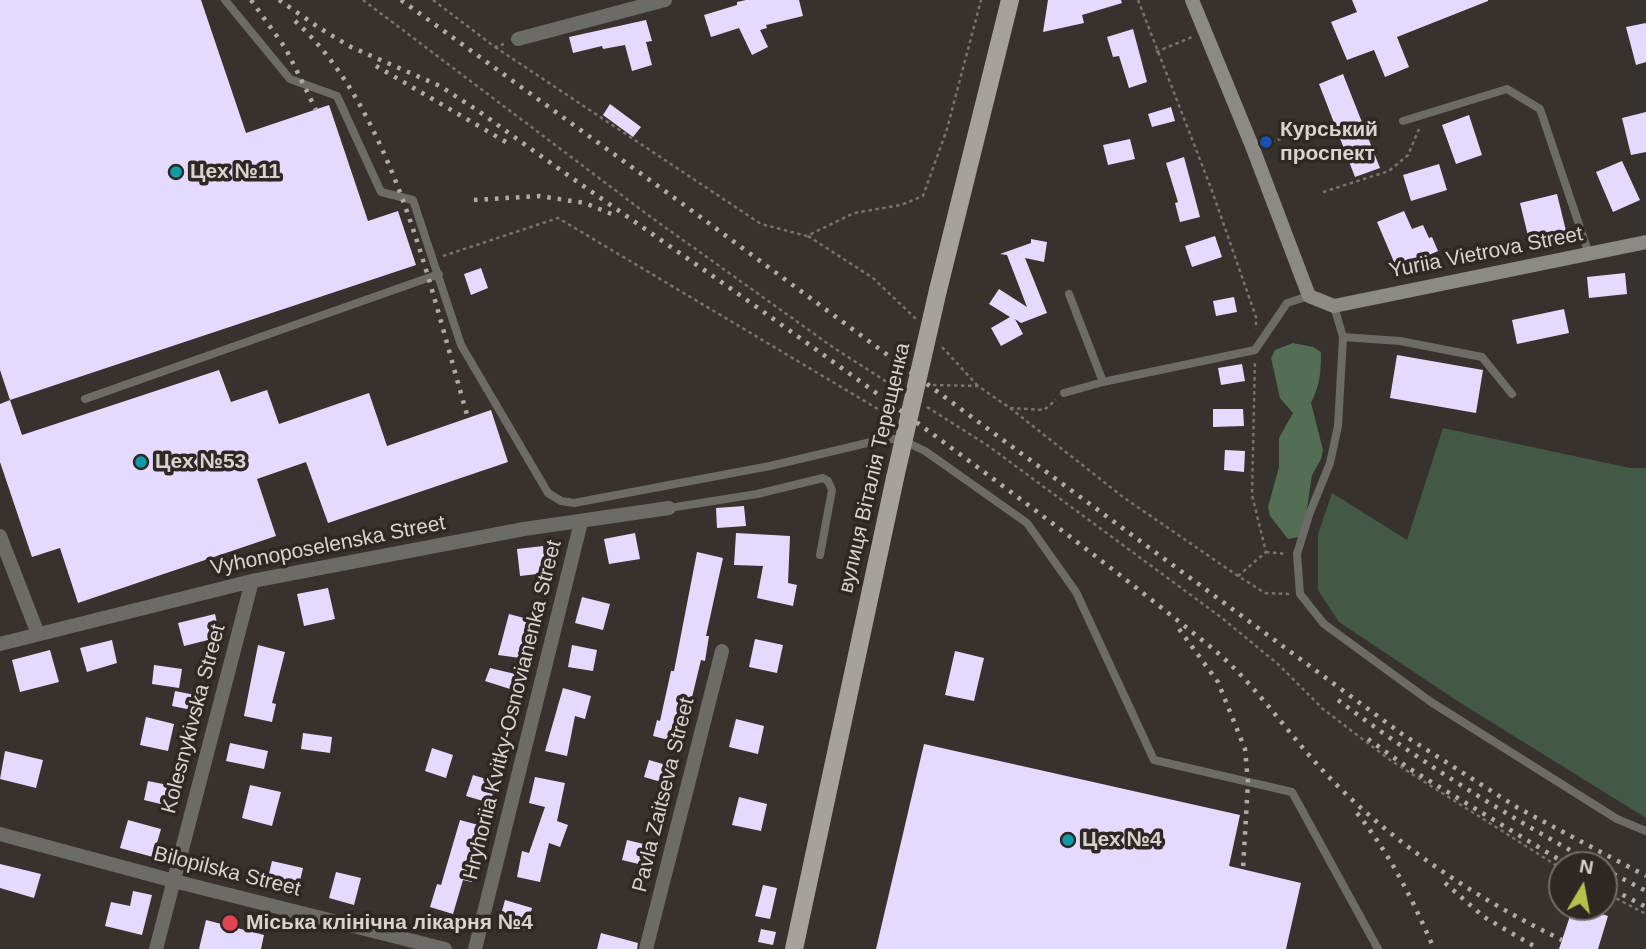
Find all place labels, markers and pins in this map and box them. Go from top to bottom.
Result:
place label: Курський проспект [1280,117,1378,167]
marker: Курський проспект [1258,134,1274,150]
place label: Цех №11 [190,159,280,185]
marker: Цех №11 [168,164,184,180]
place label: Цех №53 [155,449,246,475]
marker: Цех №53 [133,454,149,470]
place label: Цех №4 [1082,827,1162,853]
marker: Цех №4 [1060,832,1076,848]
place label: Міська клінічна лікарня №4 [246,910,533,936]
marker: Міська клінічна лікарня №4 [220,913,240,933]

